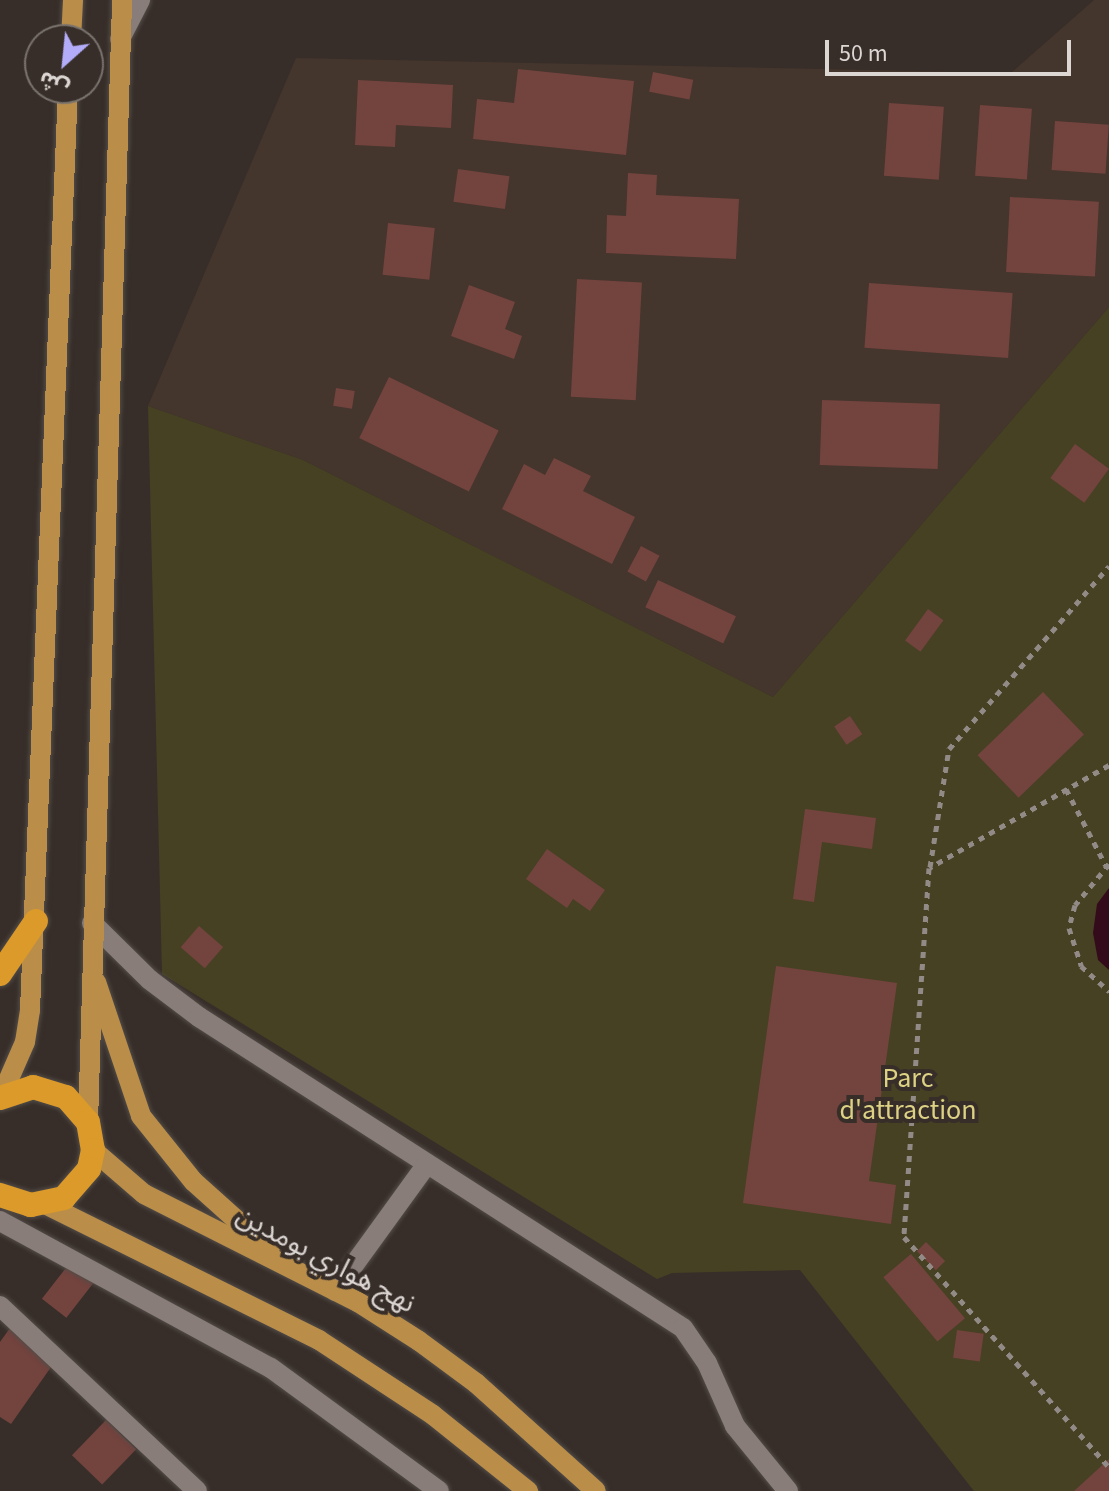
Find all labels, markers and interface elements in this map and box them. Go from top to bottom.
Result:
north arrow [24,24,104,104]
scale bar [829,24,1075,74]
text: 50 m [839,36,888,71]
text: ش [33,63,75,105]
park label: Parc d'attraction [839,1061,977,1127]
street label: نهج هواري بومدين [231,1198,421,1320]

